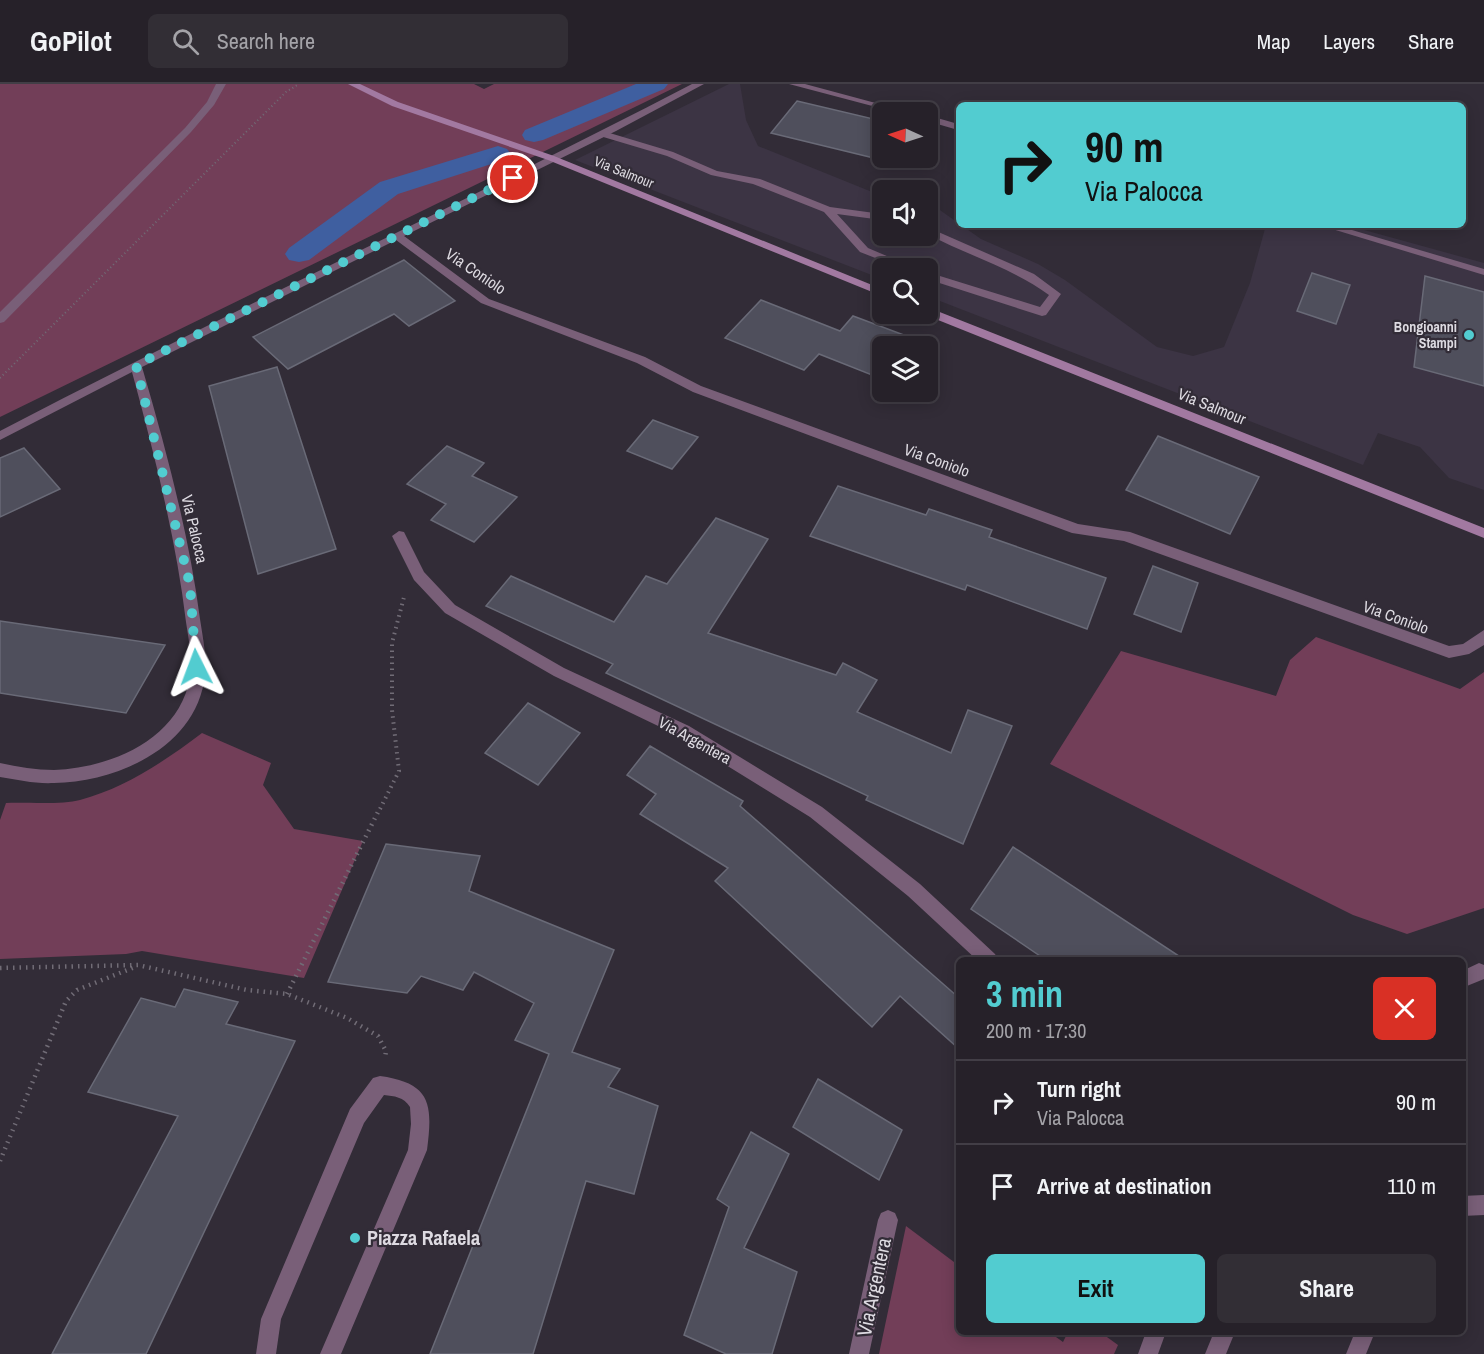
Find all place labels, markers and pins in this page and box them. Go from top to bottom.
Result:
pin [487,152,538,203]
place label: Bongioanni Stampi [1394,318,1457,352]
marker: Bongioanni Stampi [1462,328,1476,342]
place label: Piazza Rafaela [367,1224,480,1251]
marker: Piazza Rafaela [348,1231,362,1245]

